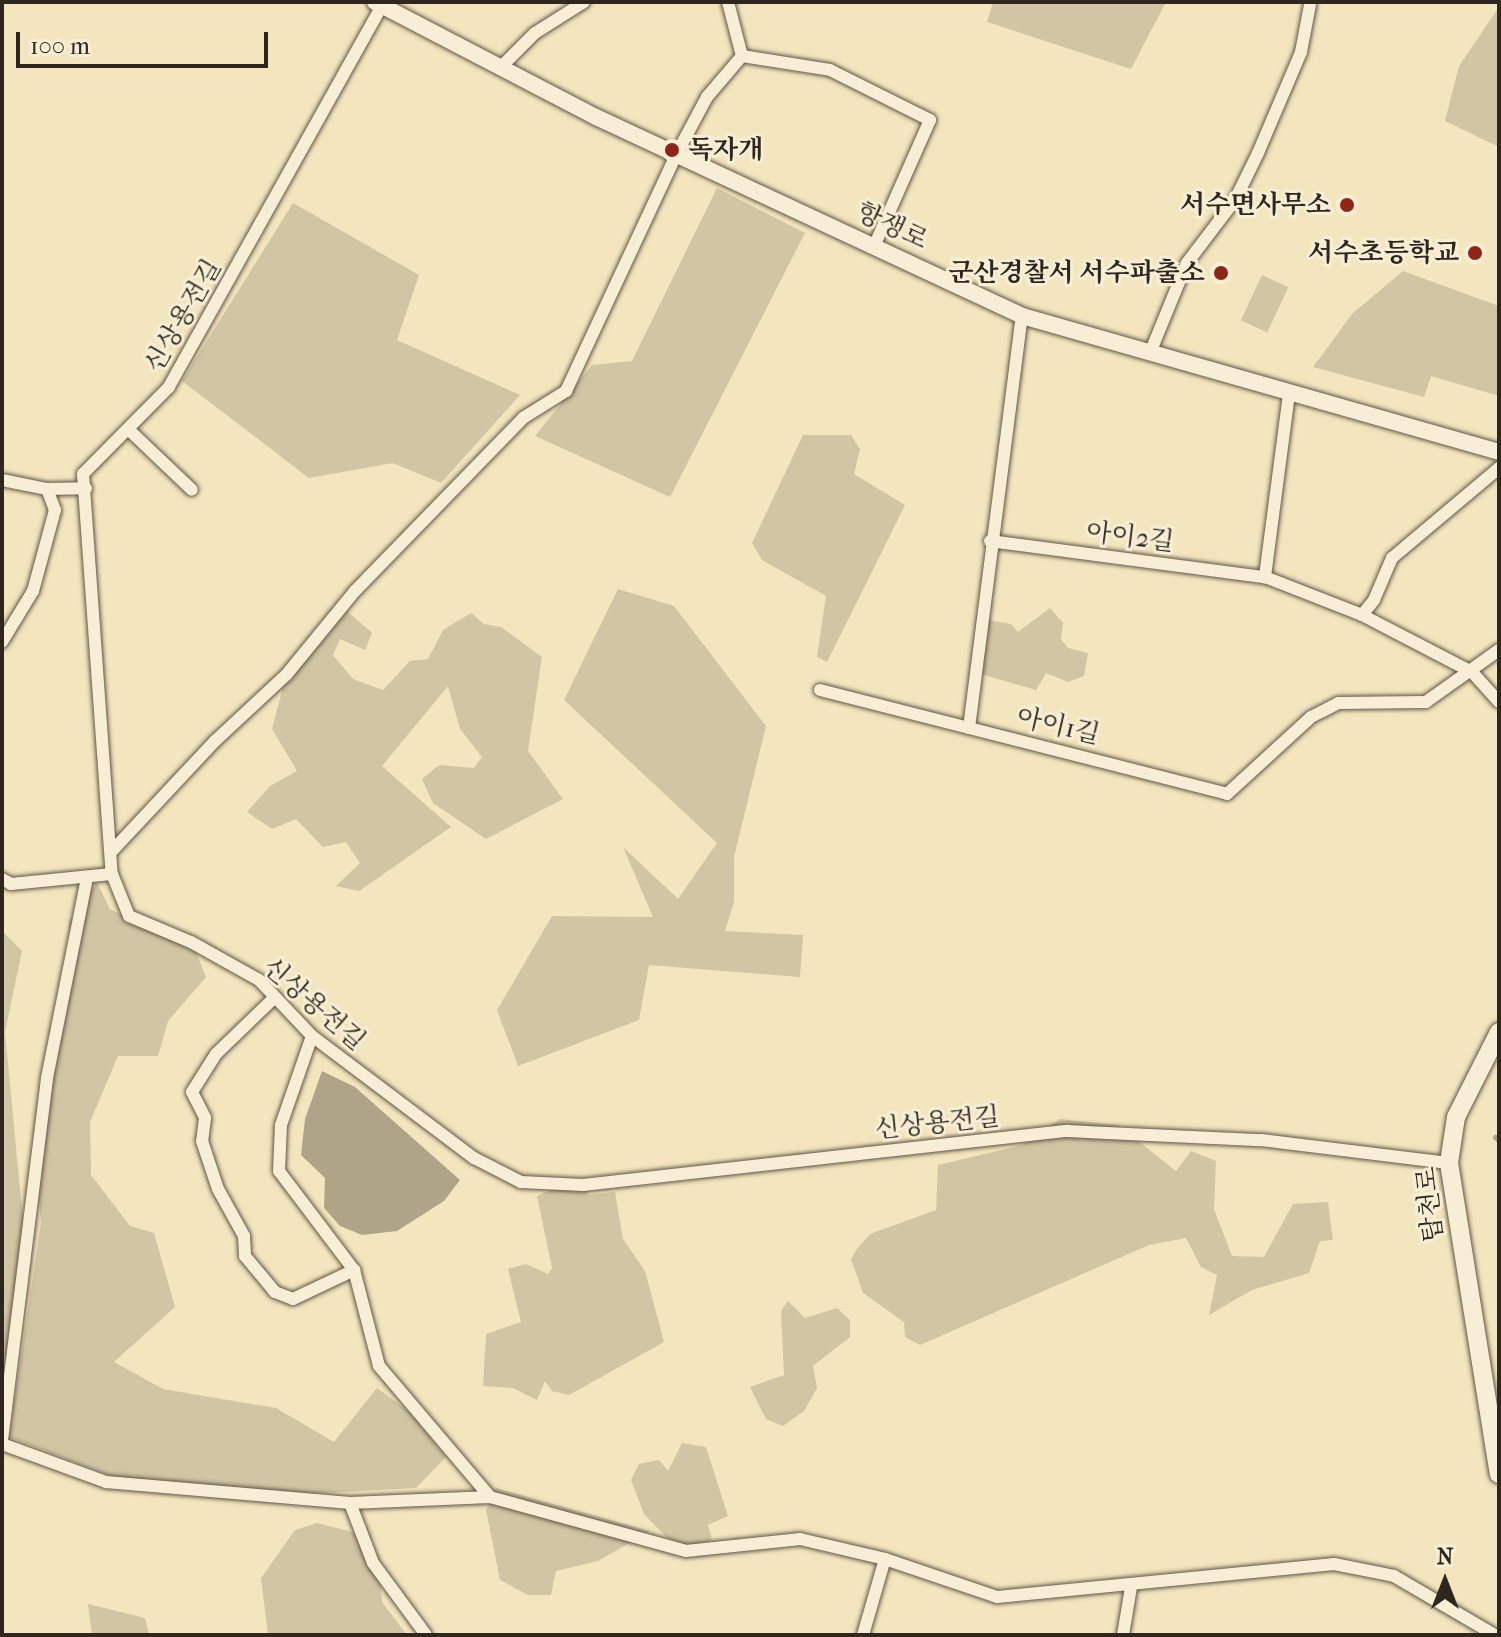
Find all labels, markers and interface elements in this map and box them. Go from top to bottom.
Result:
scale bar [20,16,272,66]
text: 100 m [30,32,90,60]
place label: 독자개 [688,134,763,166]
marker: 독자개 [663,141,681,159]
place label: 서수면사무소 [1180,189,1331,221]
street label: 항쟁로 [851,196,933,256]
marker: 서수면사무소 [1338,196,1356,214]
place label: 서수초등학교 [1308,237,1459,269]
marker: 서수초등학교 [1466,244,1484,262]
street label: 신상용전길 [138,254,228,378]
place label: 군산경찰서 서수파출소 [948,257,1205,289]
marker: 군산경찰서 서수파출소 [1212,264,1230,282]
street label: 아이2길 [1084,516,1176,558]
street label: 아이1길 [1013,701,1103,751]
street label: 신상용전길 [256,951,372,1057]
street label: 신상용전길 [873,1101,1001,1145]
street label: 탑천로 [1411,1165,1449,1243]
north arrow [1405,1541,1485,1621]
text: N [1437,1544,1453,1570]

